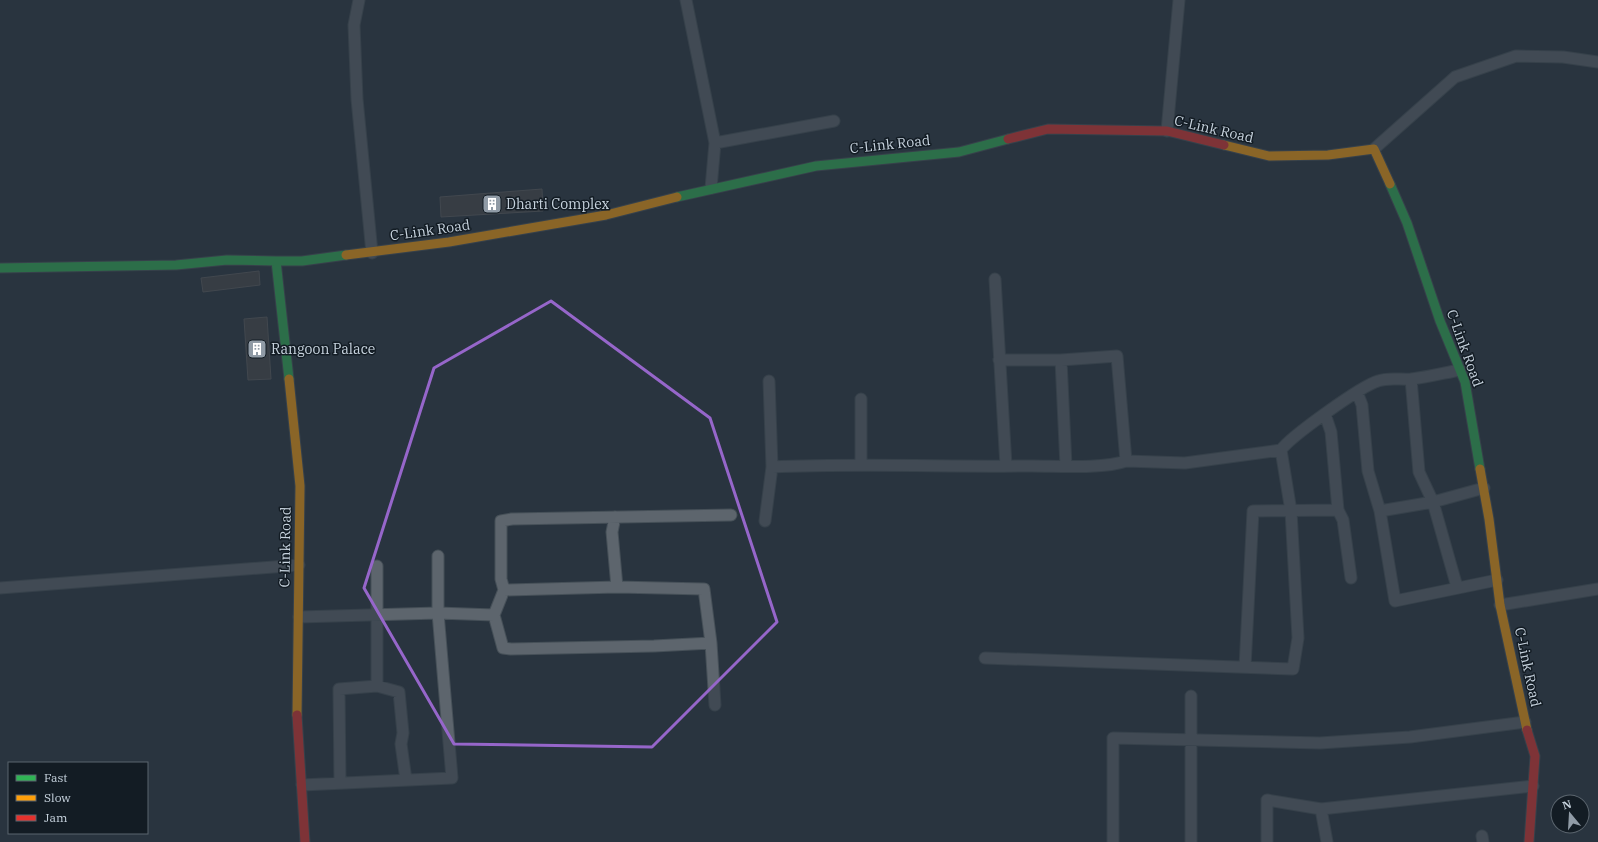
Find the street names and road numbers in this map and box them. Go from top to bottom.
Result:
street label: C-Link Road [1173,111,1256,147]
street label: C-Link Road [849,131,932,157]
street label: C-Link Road [389,215,472,245]
street label: C-Link Road [1443,307,1487,389]
street label: C-Link Road [275,506,295,588]
street label: C-Link Road [1511,626,1545,709]

